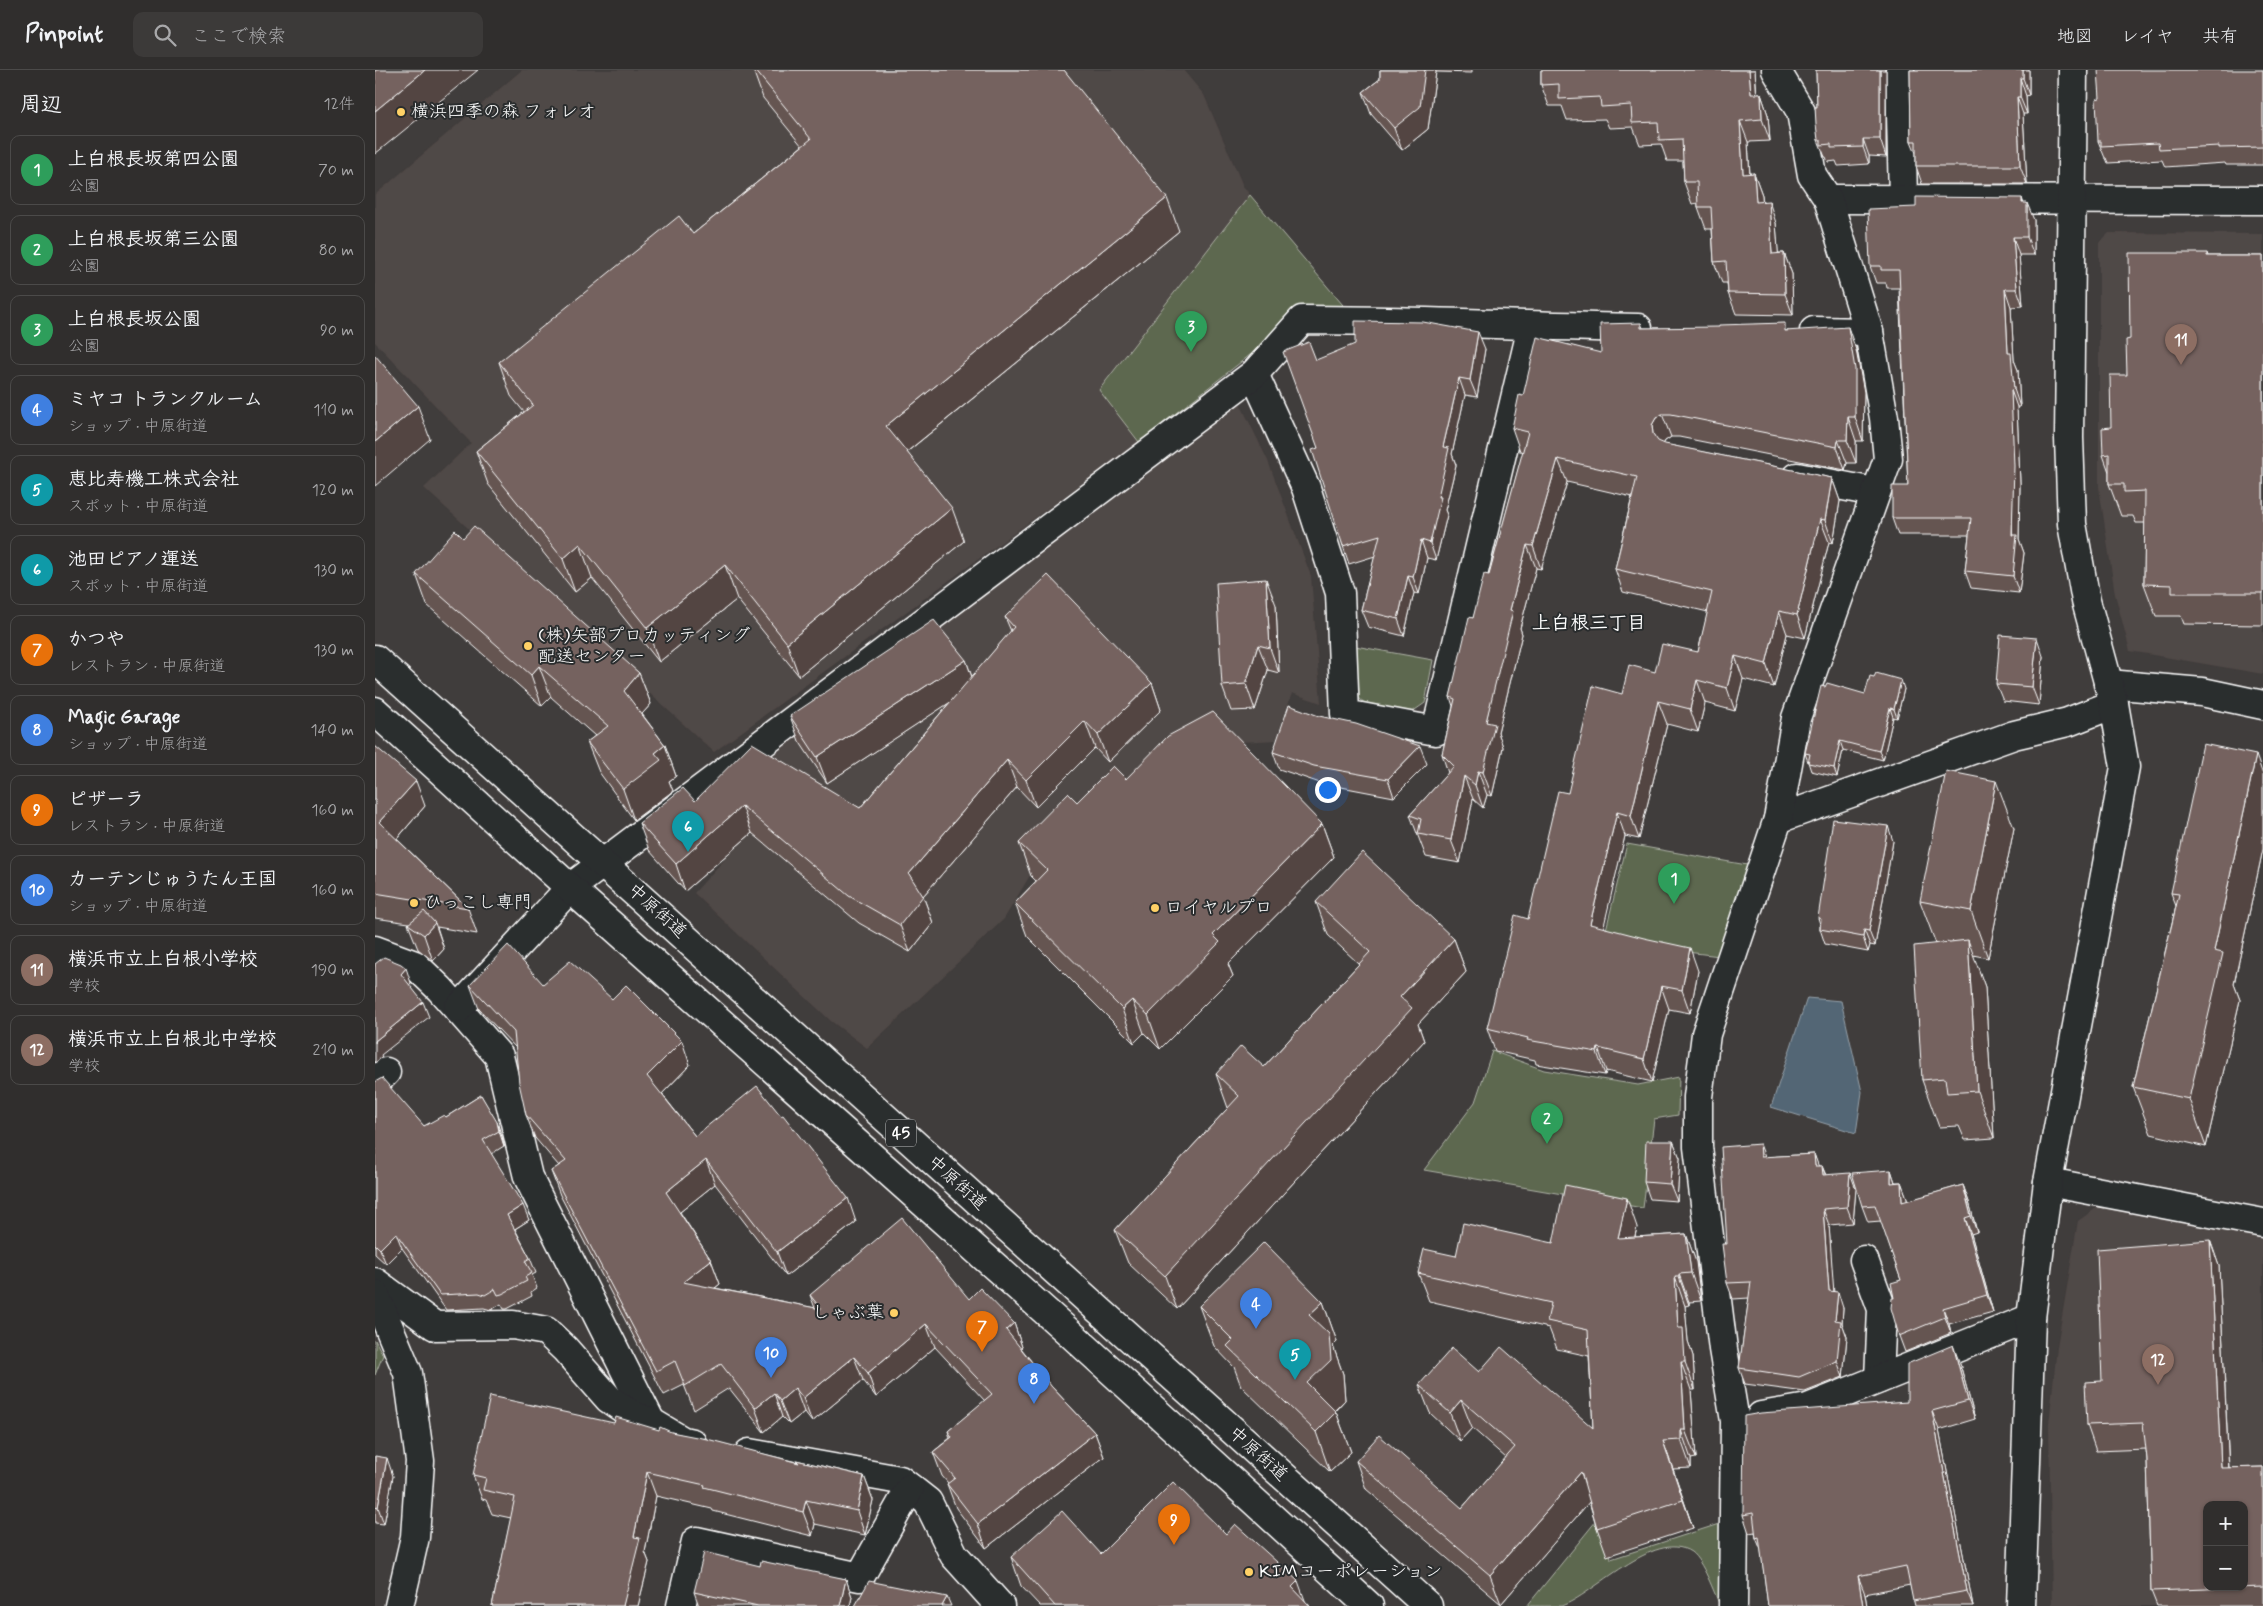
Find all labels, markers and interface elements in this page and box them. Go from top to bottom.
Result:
search box [133,12,483,57]
text: Pinpoint [25,19,103,50]
icon: search [151,21,179,49]
text: ここで検索 [191,24,286,49]
text: 地図 [2057,25,2093,49]
text: レイヤ [2121,25,2174,49]
text: 共有 [2202,25,2238,49]
text: 周辺 [20,91,62,119]
text: 12件 [323,94,355,115]
place label: 横浜四季の森 フォレオ [411,100,596,124]
marker: 横浜四季の森 フォレオ [395,106,407,118]
text: 上白根長坂第四公園 [68,147,239,172]
text: 1 [33,160,41,181]
text: 70 m [318,160,354,181]
text: 公園 [68,176,100,197]
text: 上白根長坂第三公園 [68,227,239,252]
text: 2 [33,240,41,261]
text: 80 m [319,240,354,261]
text: 公園 [68,256,100,277]
text: 上白根長坂公園 [68,307,201,332]
pin: 3 [1175,311,1207,352]
text: 3 [33,320,41,341]
text: 90 m [320,320,354,341]
pin: 11 [2165,324,2197,365]
text: 公園 [68,336,100,357]
text: ミヤコ トランクルーム [68,387,263,412]
text: 4 [32,400,42,421]
text: 110 m [313,400,354,421]
text: ショップ · 中原街道 [68,416,208,437]
text: 恵比寿機工株式会社 [68,467,239,492]
text: 5 [32,480,42,501]
text: 120 m [312,480,354,501]
text: スポット · 中原街道 [68,496,208,517]
text: 池田ピアノ運送 [68,547,199,572]
text: 6 [33,560,41,581]
text: 130 m [313,560,354,581]
text: スポット · 中原街道 [68,576,208,597]
district label: 上白根三丁目 [1532,611,1646,636]
place label: (株)矢部プロカッティング 配送センター [538,624,750,669]
text: かつや [68,627,125,652]
text: 7 [32,640,42,661]
text: 130 m [313,640,354,661]
marker: (株)矢部プロカッティング 配送センター [522,640,534,652]
text: レストラン · 中原街道 [68,656,226,677]
text: Magic Garage [68,705,180,730]
text: 8 [32,720,42,741]
text: 140 m [310,720,354,741]
text: ショップ · 中原街道 [68,734,208,755]
your location [1315,777,1341,803]
text: ピザーラ [68,787,144,812]
text: 9 [33,800,41,821]
text: 160 m [311,800,354,821]
pin: 6 [672,811,704,852]
text: レストラン · 中原街道 [68,816,226,837]
pin: 1 [1658,863,1690,904]
text: カーテンじゅうたん王国 [68,867,277,892]
street label: 中原街道 [622,878,692,944]
text: 10 [29,880,45,901]
text: 160 m [311,880,354,901]
place label: ひっこし専門 [424,891,532,915]
text: ショップ · 中原街道 [68,896,208,917]
place label: ロイヤルプロ [1165,896,1273,920]
marker: ひっこし専門 [408,897,420,909]
marker: ロイヤルプロ [1149,902,1161,914]
text: 横浜市立上白根小学校 [68,947,258,972]
text: 11 [30,960,44,981]
text: 190 m [311,960,354,981]
text: 学校 [68,976,100,997]
text: 横浜市立上白根北中学校 [68,1027,277,1052]
text: 12 [29,1040,45,1061]
text: 210 m [313,1040,354,1061]
text: 学校 [68,1056,100,1077]
pin: 2 [1531,1103,1563,1144]
road number: 45 [886,1120,916,1146]
street label: 中原街道 [922,1150,992,1216]
pin: 4 [1240,1288,1272,1329]
place label: しゃぶ葉 [812,1301,884,1325]
marker: しゃぶ葉 [888,1307,900,1319]
pin: 7 [966,1311,998,1352]
pin: 10 [755,1337,787,1378]
pin: 5 [1279,1339,1311,1380]
pin: 12 [2142,1344,2174,1385]
pin: 8 [1018,1363,1050,1404]
street label: 中原街道 [1223,1421,1293,1487]
map controls [2203,1501,2248,1591]
button: + [2203,1501,2248,1546]
pin: 9 [1158,1504,1190,1545]
button: − [2203,1546,2248,1591]
place label: KIMコーポレーション [1259,1560,1442,1584]
marker: KIMコーポレーション [1243,1566,1255,1578]

